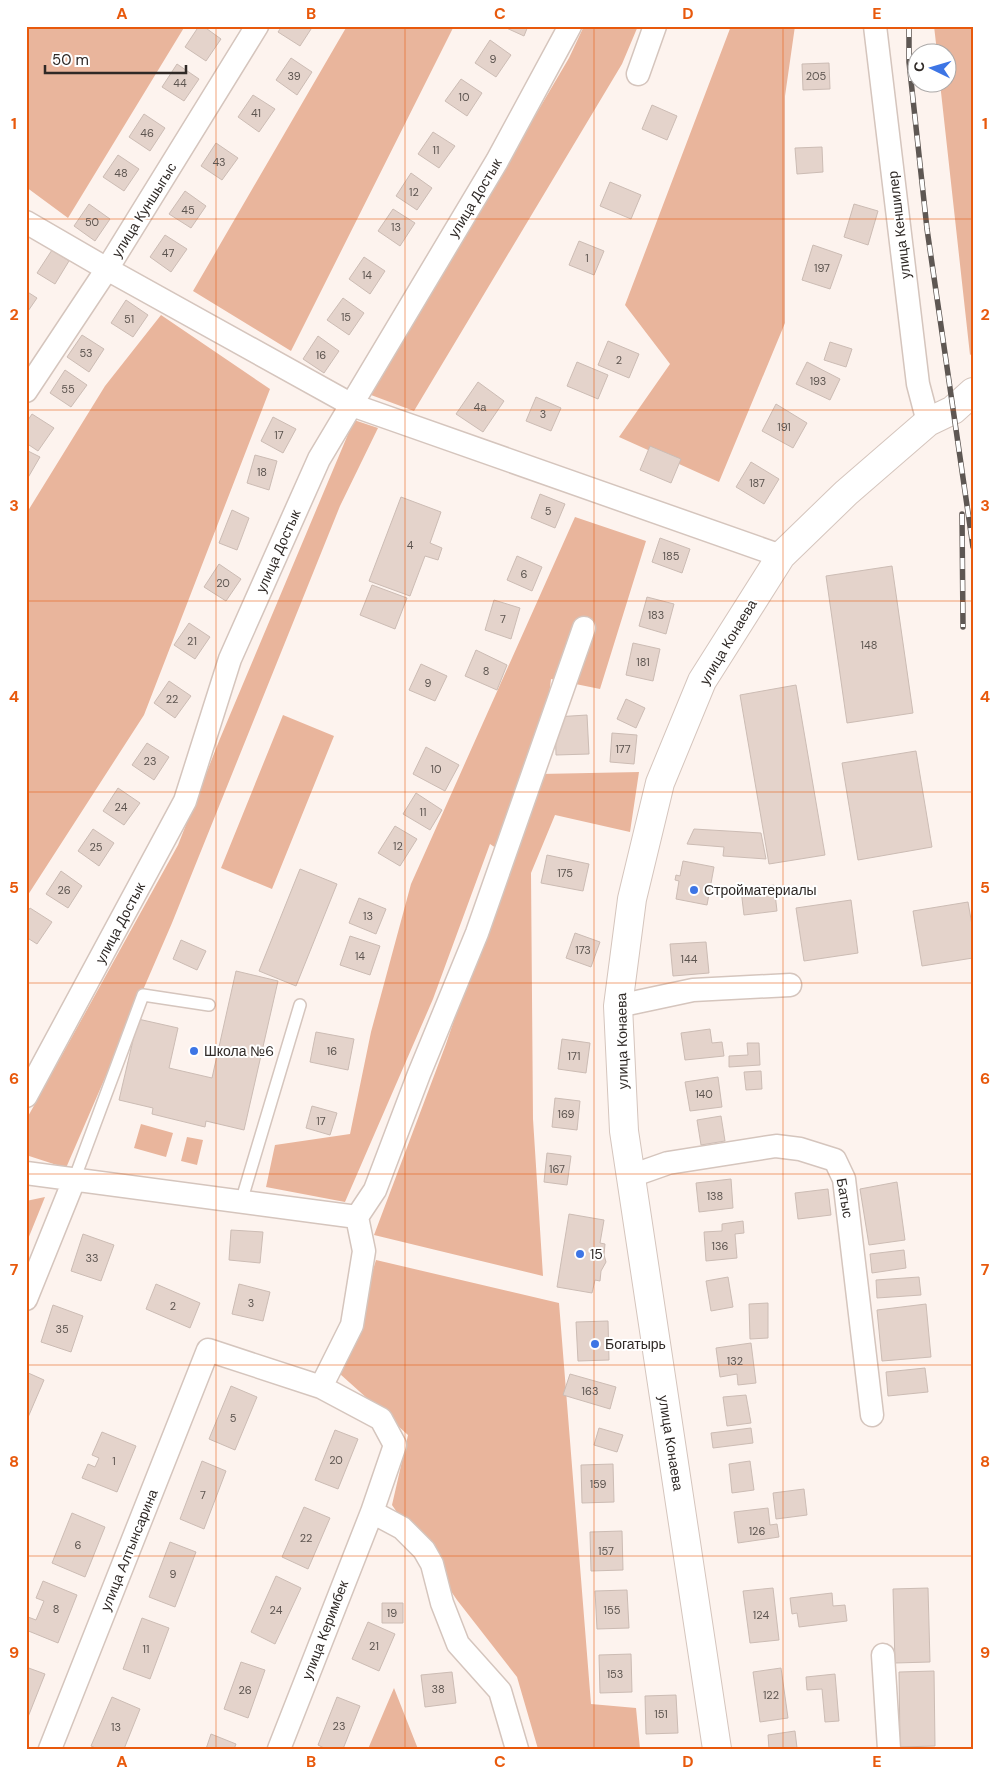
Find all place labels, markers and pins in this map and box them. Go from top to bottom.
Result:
place label: Стройматериалы [704,881,817,899]
marker: Стройматериалы [688,884,700,896]
place label: Школа №6 [204,1042,274,1060]
marker: Школа №6 [188,1045,200,1057]
place label: 15 [590,1245,603,1263]
marker: 15 [574,1248,586,1260]
place label: Богатырь [605,1335,666,1353]
marker: Богатырь [589,1338,601,1350]

